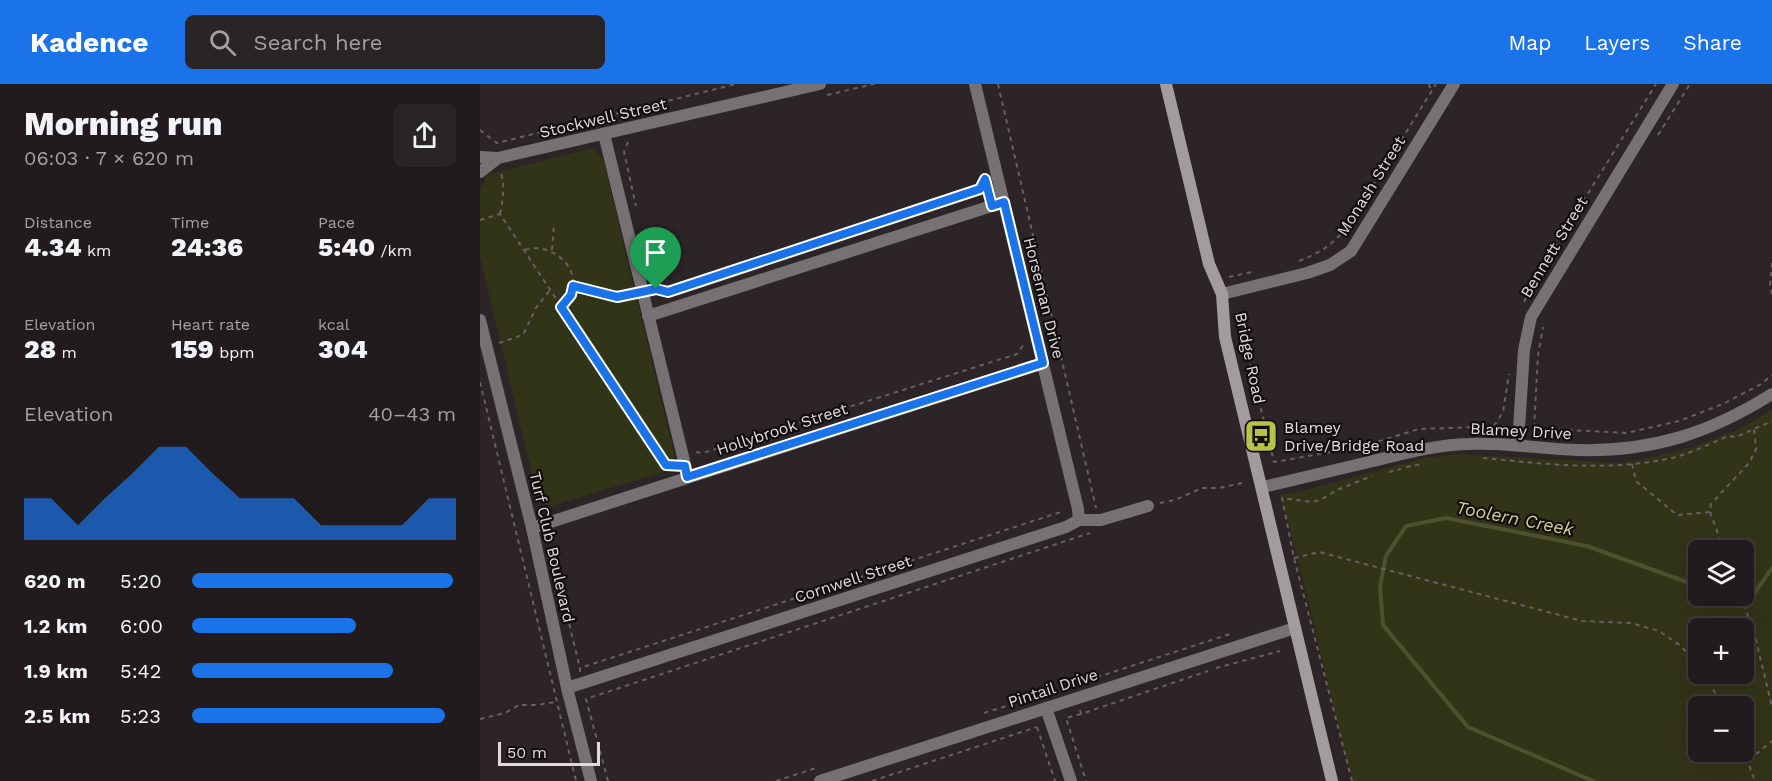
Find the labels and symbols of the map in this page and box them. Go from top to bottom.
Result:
street label: Stockwell Street [538,94,669,142]
street label: Monash Street [1333,132,1409,239]
street label: Bennett Street [1516,193,1592,301]
pin [630,227,681,289]
street label: Horseman Drive [1020,235,1068,361]
street label: Bridge Road [1231,310,1269,406]
street label: Hollybrook Street [714,399,850,459]
bus stop icon: Blamey Drive/Bridge Road [1243,418,1279,454]
place label: Blamey Drive/Bridge Road [1284,418,1424,455]
street label: Blamey Drive [1470,419,1572,443]
street label: Turf Club Boulevard [525,470,579,624]
water label: Toolern Creek [1455,496,1577,540]
street label: Cornwell Street [792,551,914,607]
street label: Pintail Drive [1006,665,1100,711]
scale bar [498,739,600,766]

